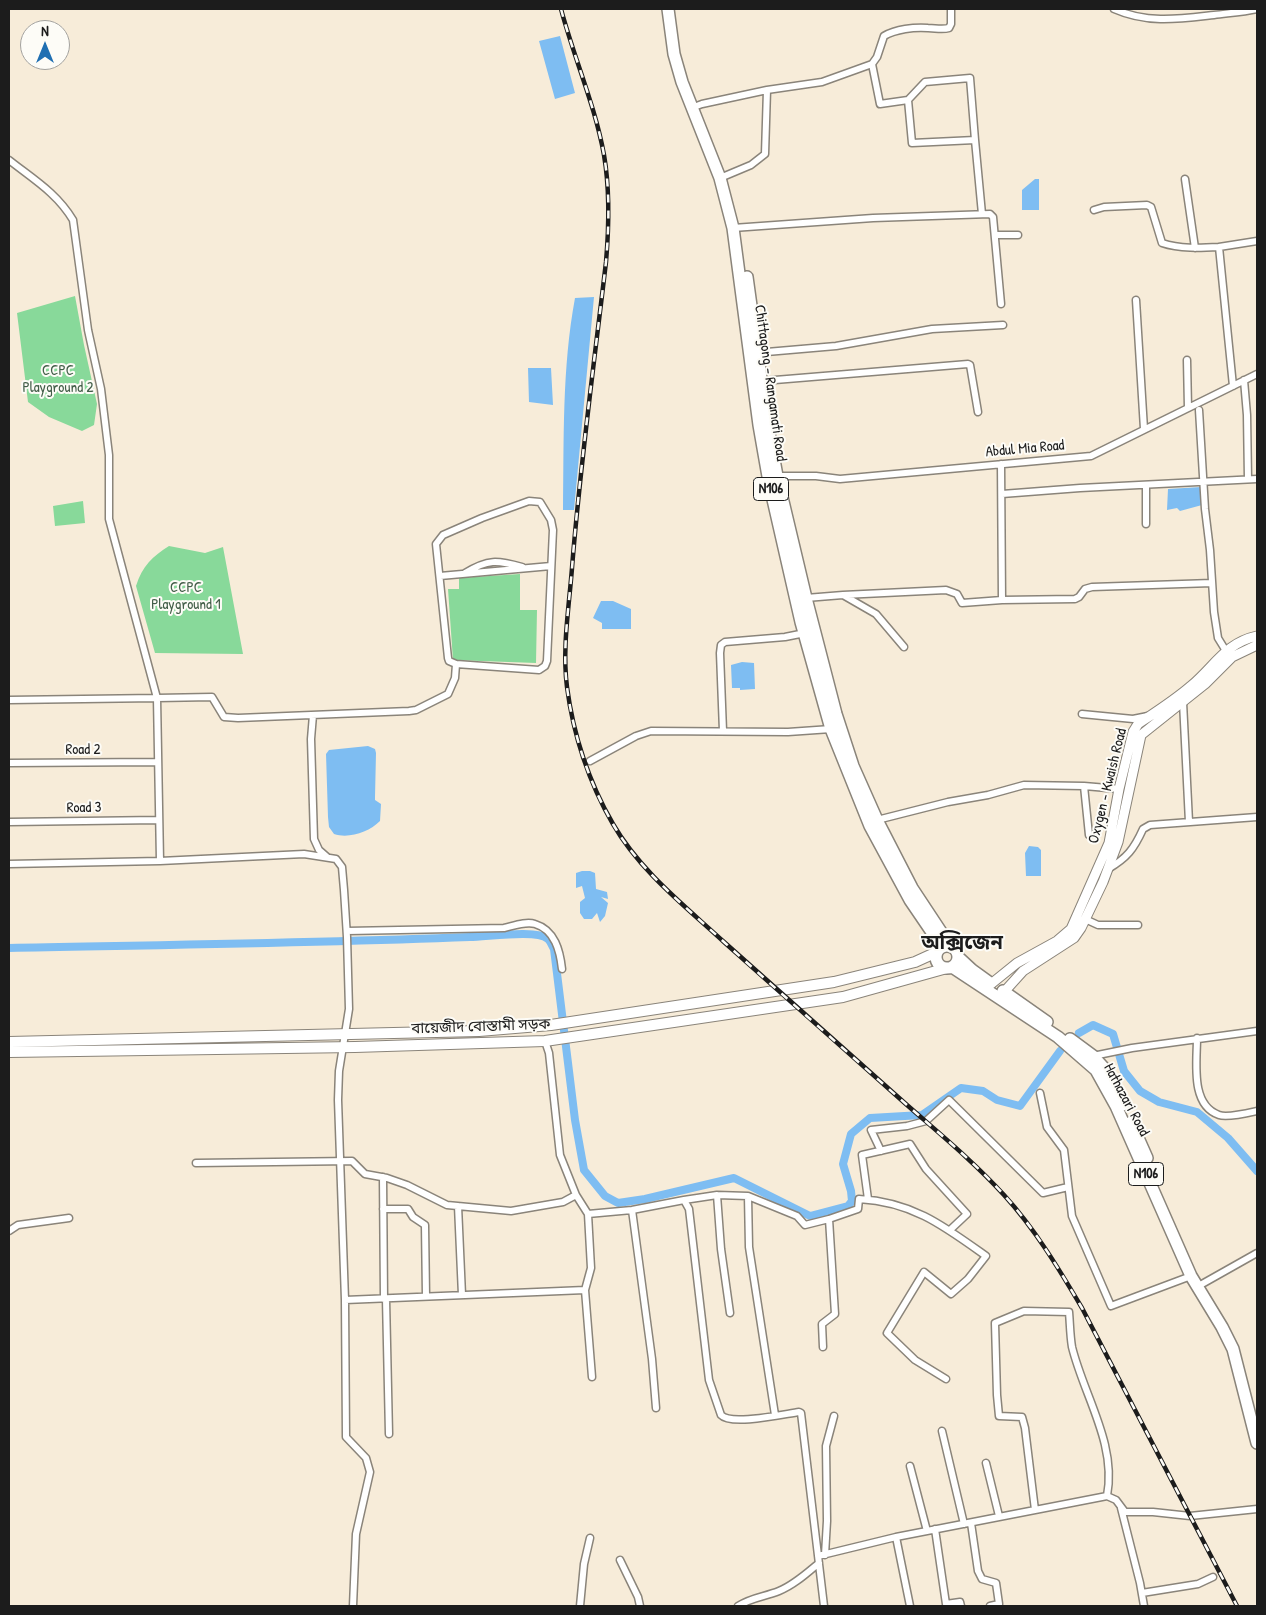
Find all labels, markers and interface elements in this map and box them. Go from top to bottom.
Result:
north arrow [20,20,70,70]
text: N [41,21,49,40]
street label: Chittagong - Rangamati Road [750,304,790,462]
park label: CCPC Playground 2 [22,362,94,397]
street label: Abdul Mia Road [985,437,1065,461]
road number: N106 [754,478,788,500]
park label: CCPC Playground 1 [151,579,221,614]
street label: Oxygen - Kwaish Road [1085,727,1131,845]
street label: Road 2 [65,741,101,759]
street label: Road 3 [66,799,102,817]
district label: অক্সিজেন [921,932,1003,956]
street label: বায়েজীদ বোস্তামী সড়ক [411,1016,551,1038]
street label: Hathazari Road [1099,1061,1153,1139]
road number: N106 [1128,1162,1164,1186]

